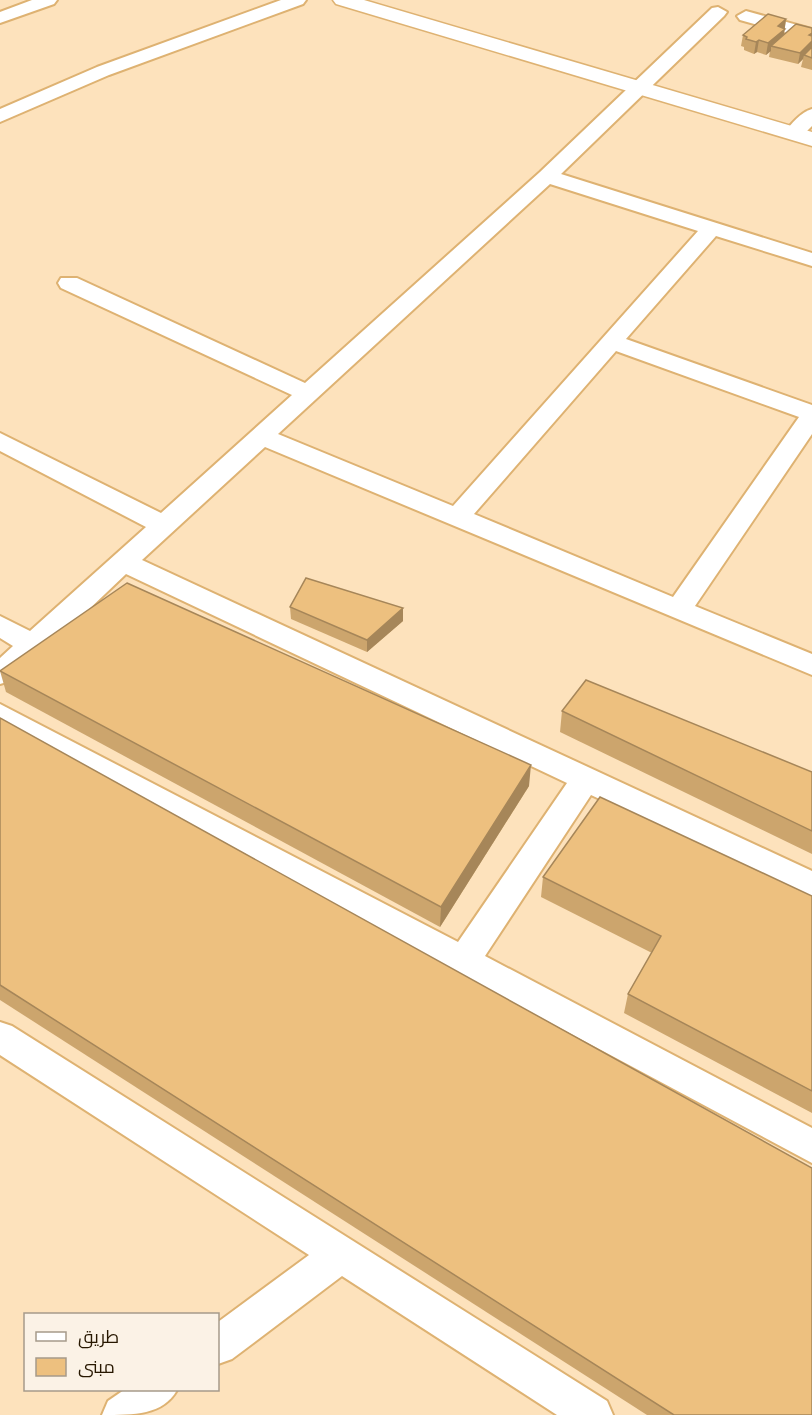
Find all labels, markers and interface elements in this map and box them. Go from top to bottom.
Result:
legend [24,1313,219,1391]
text: طريق [78,1325,119,1349]
text: مبنى [78,1355,115,1378]

